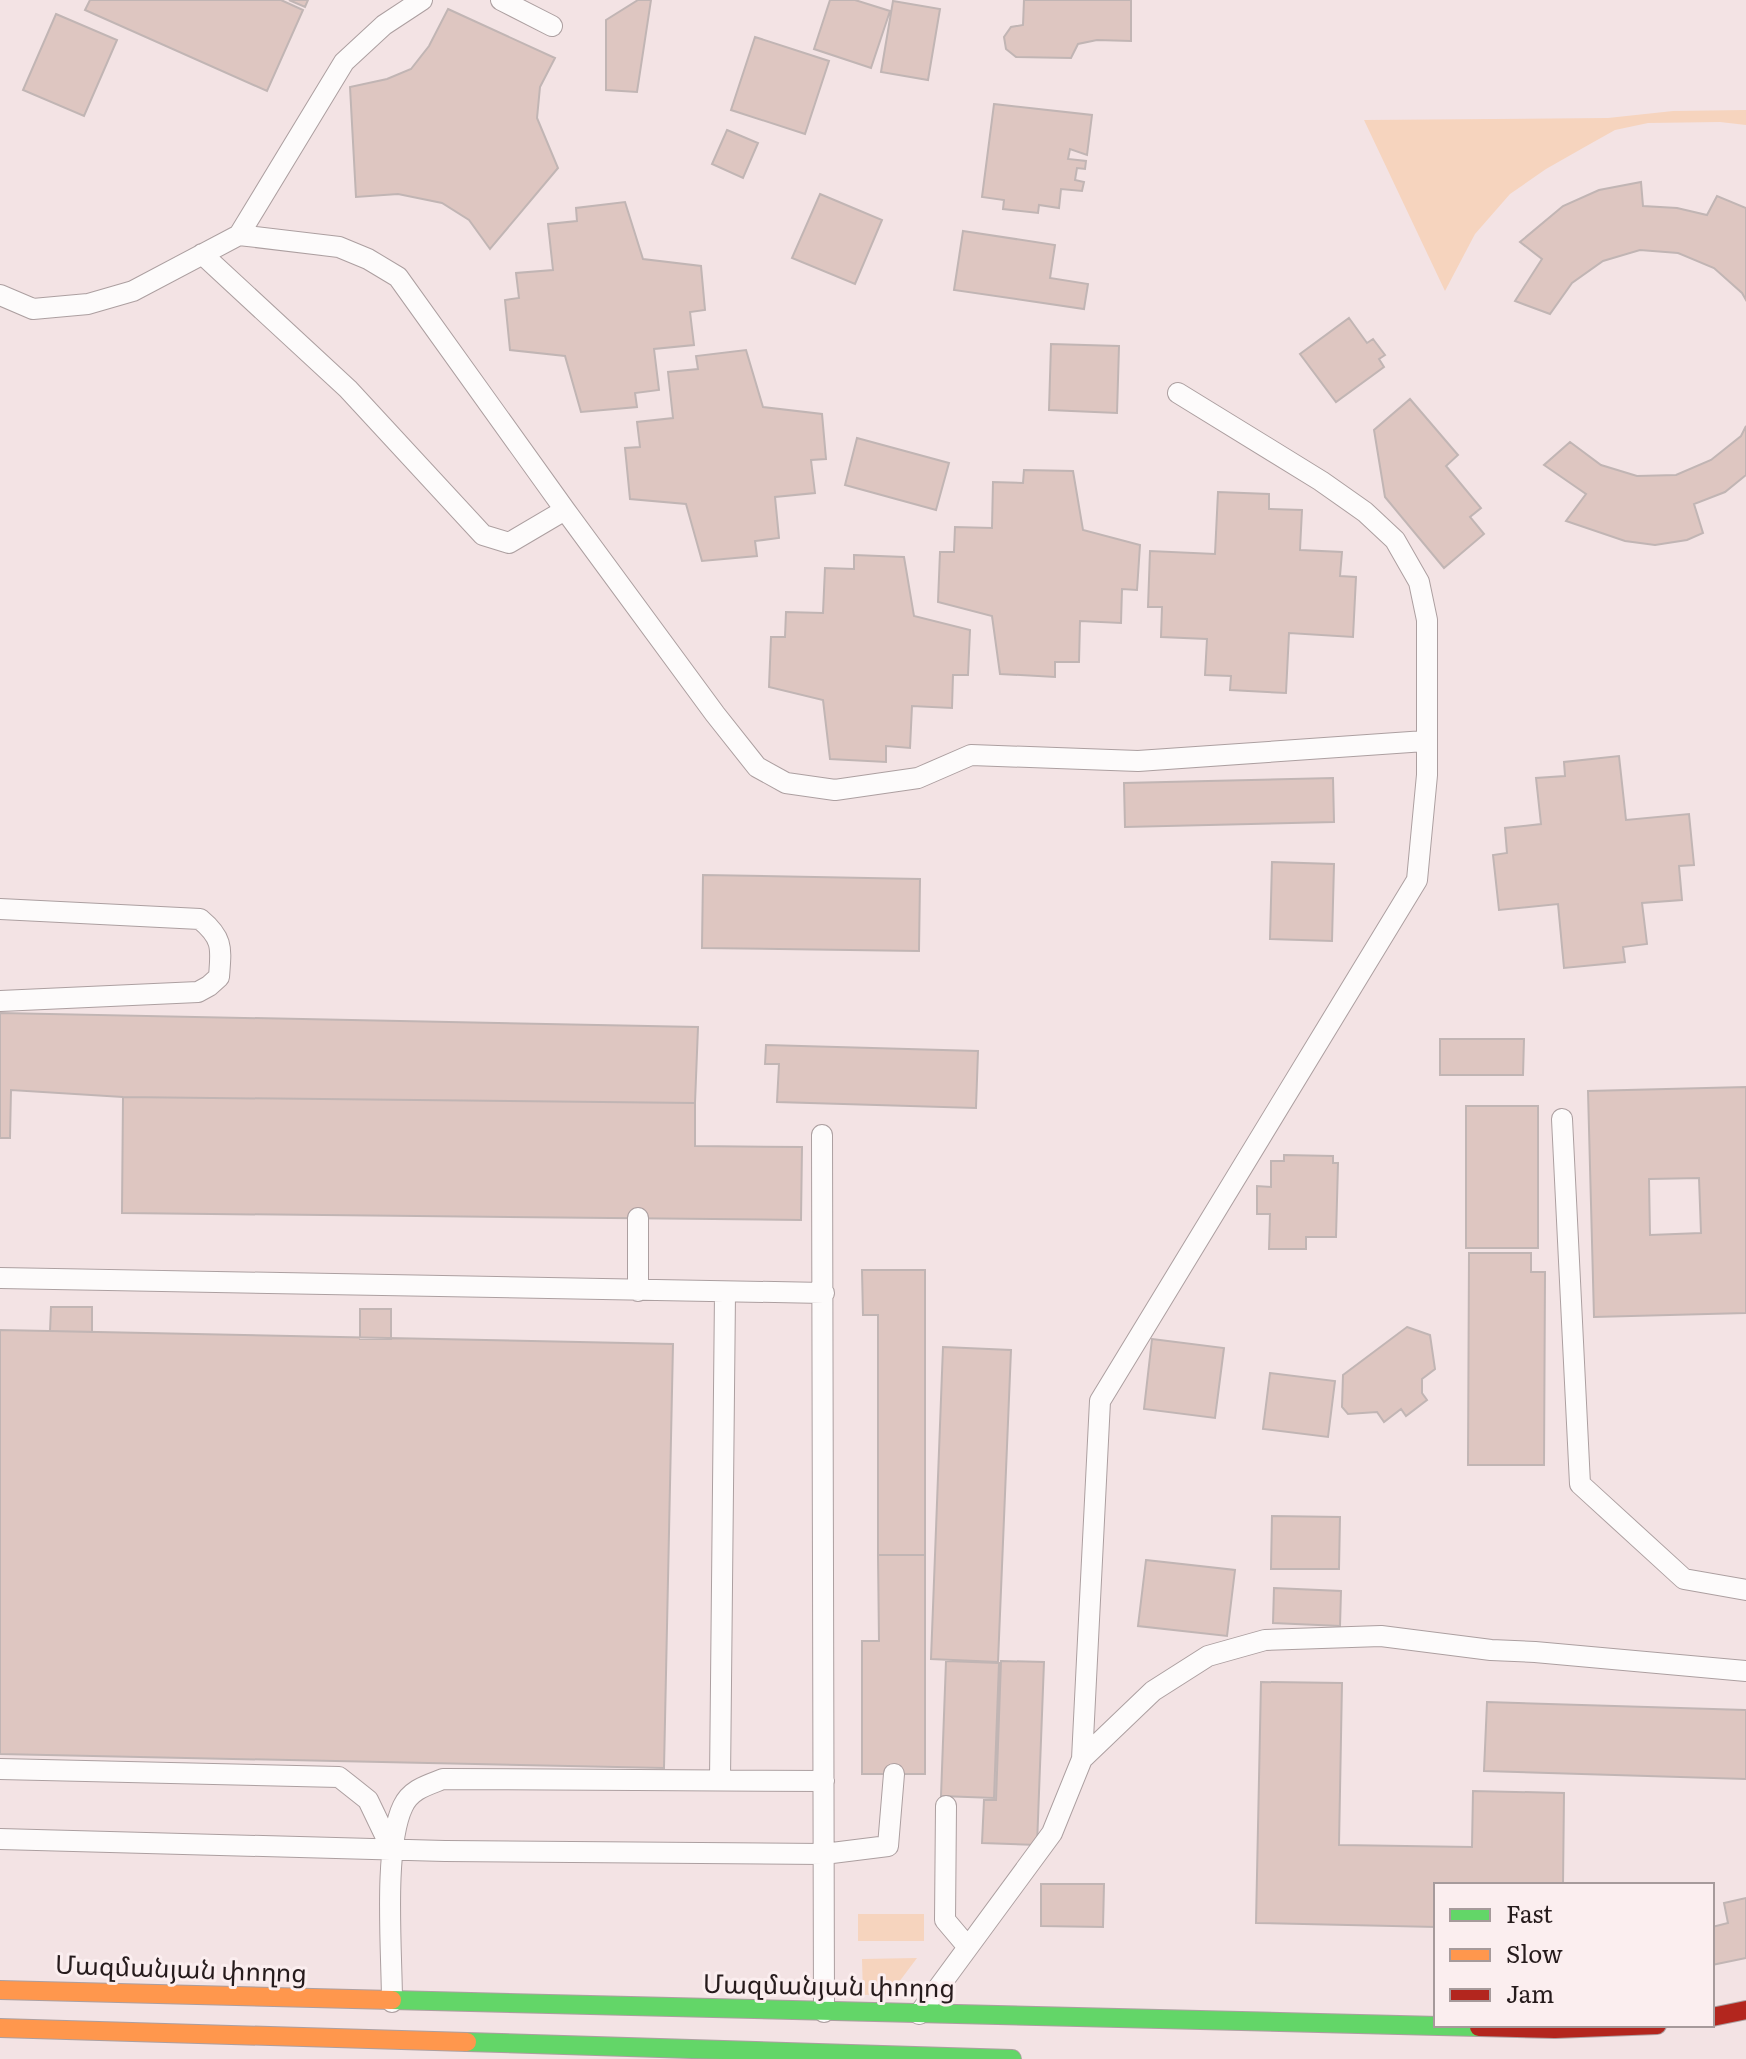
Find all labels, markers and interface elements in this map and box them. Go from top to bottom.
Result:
legend [1434,1883,1714,2027]
text: Fast [1506,1895,1553,1930]
text: Slow [1506,1935,1563,1970]
street label: Մազմանյան փողոց [54,1943,308,1990]
street label: Մազմանյան փողոց [703,1962,955,2005]
text: Jam [1506,1975,1554,2010]

